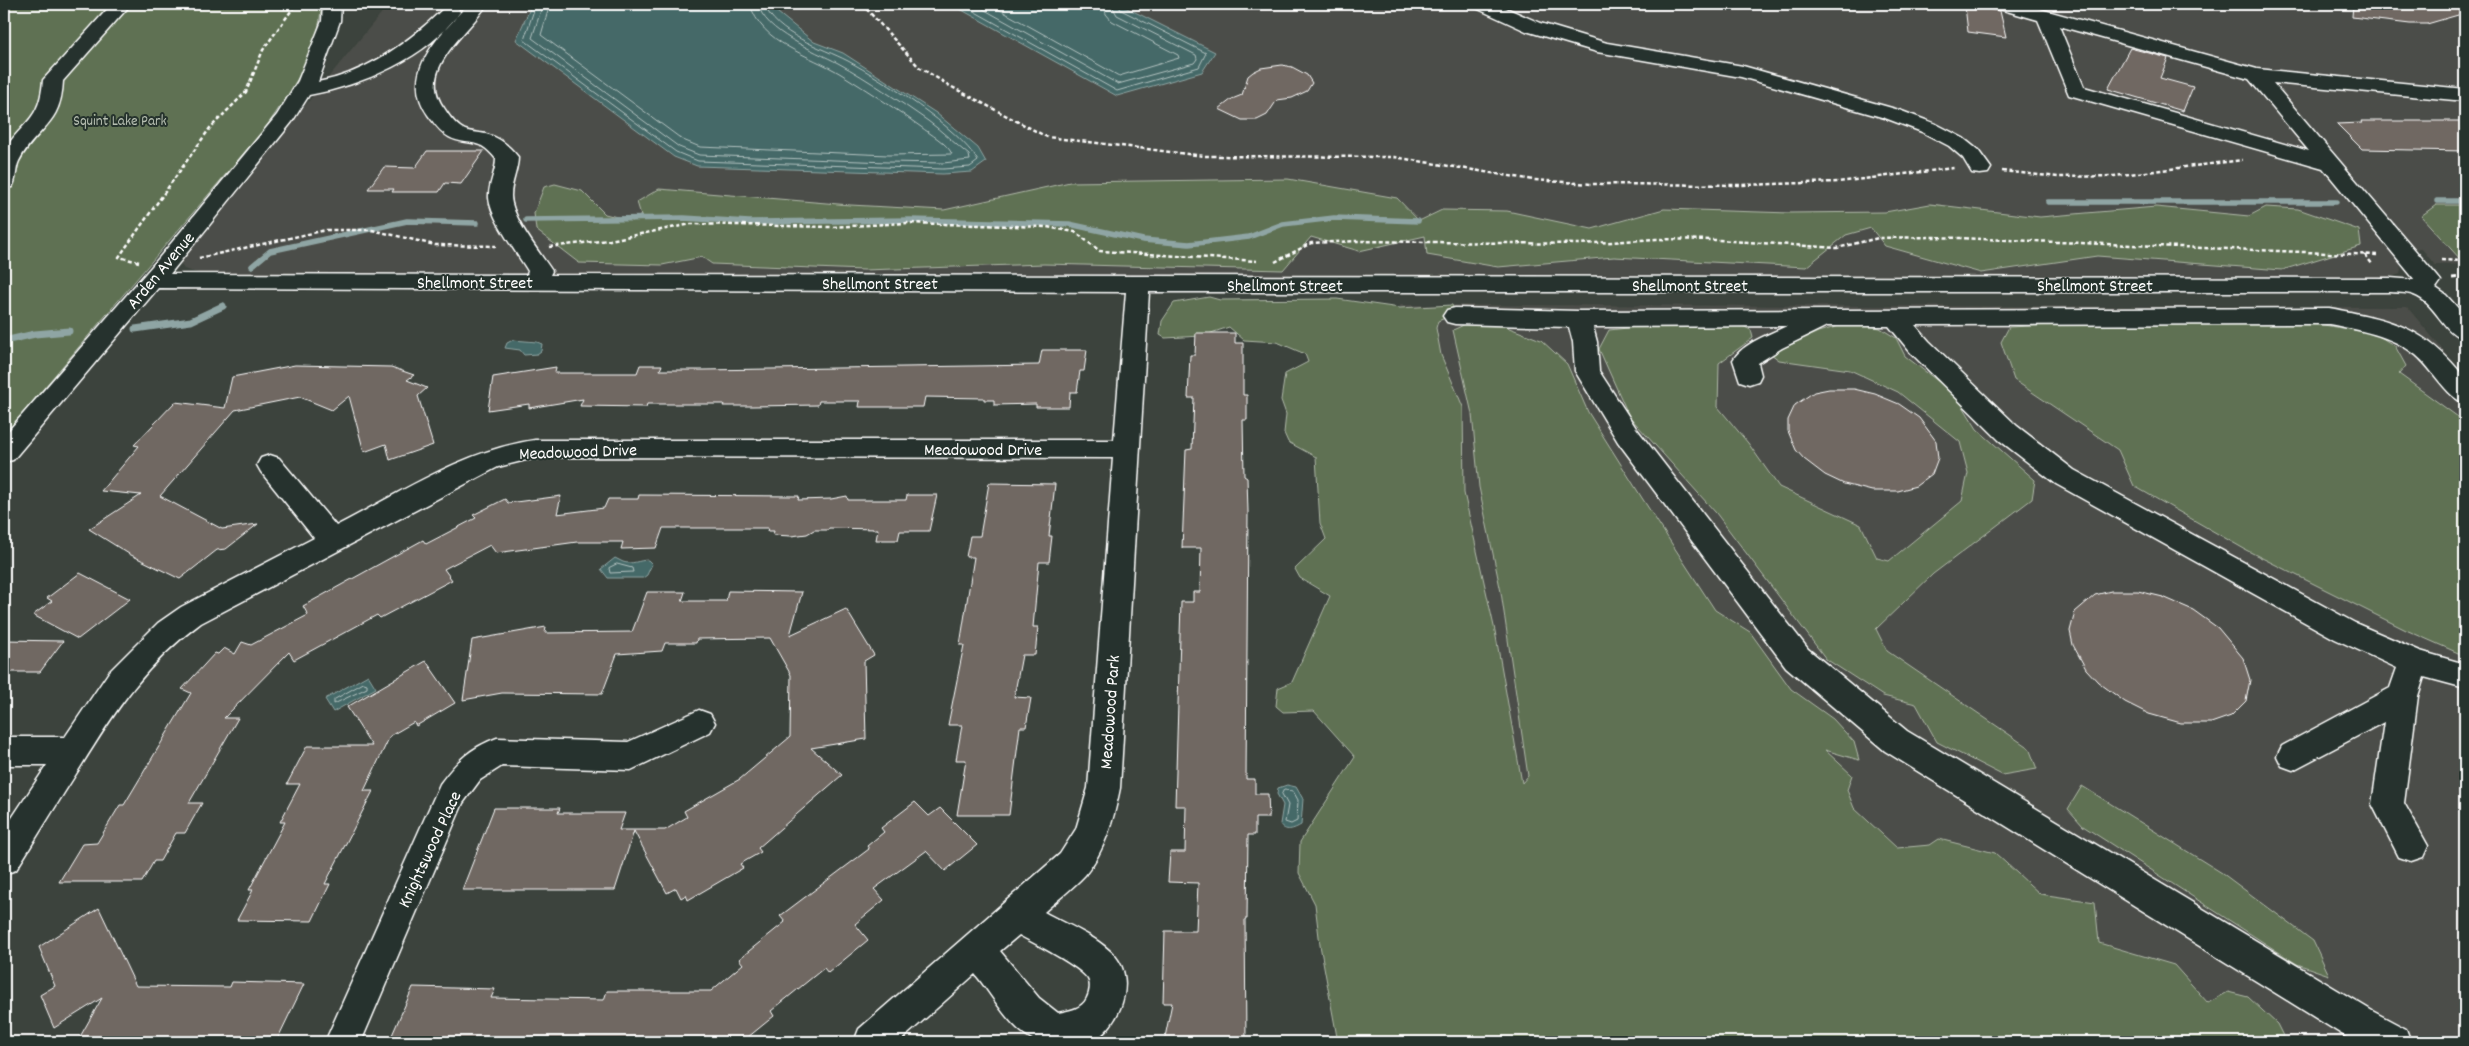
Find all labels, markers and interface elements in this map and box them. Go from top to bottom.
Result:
park label: Squint Lake Park [73,111,167,133]
street label: Arden Avenue [122,227,202,316]
street label: Shellmont Street [417,272,533,297]
street label: Shellmont Street [822,273,938,298]
street label: Shellmont Street [1227,275,1343,300]
street label: Shellmont Street [1632,275,1748,300]
street label: Shellmont Street [2037,275,2153,300]
street label: Meadowood Drive [519,439,638,468]
street label: Meadowood Drive [924,439,1042,464]
street label: Meadowood Park [1095,654,1128,770]
street label: Knightswood Place [393,787,469,913]

